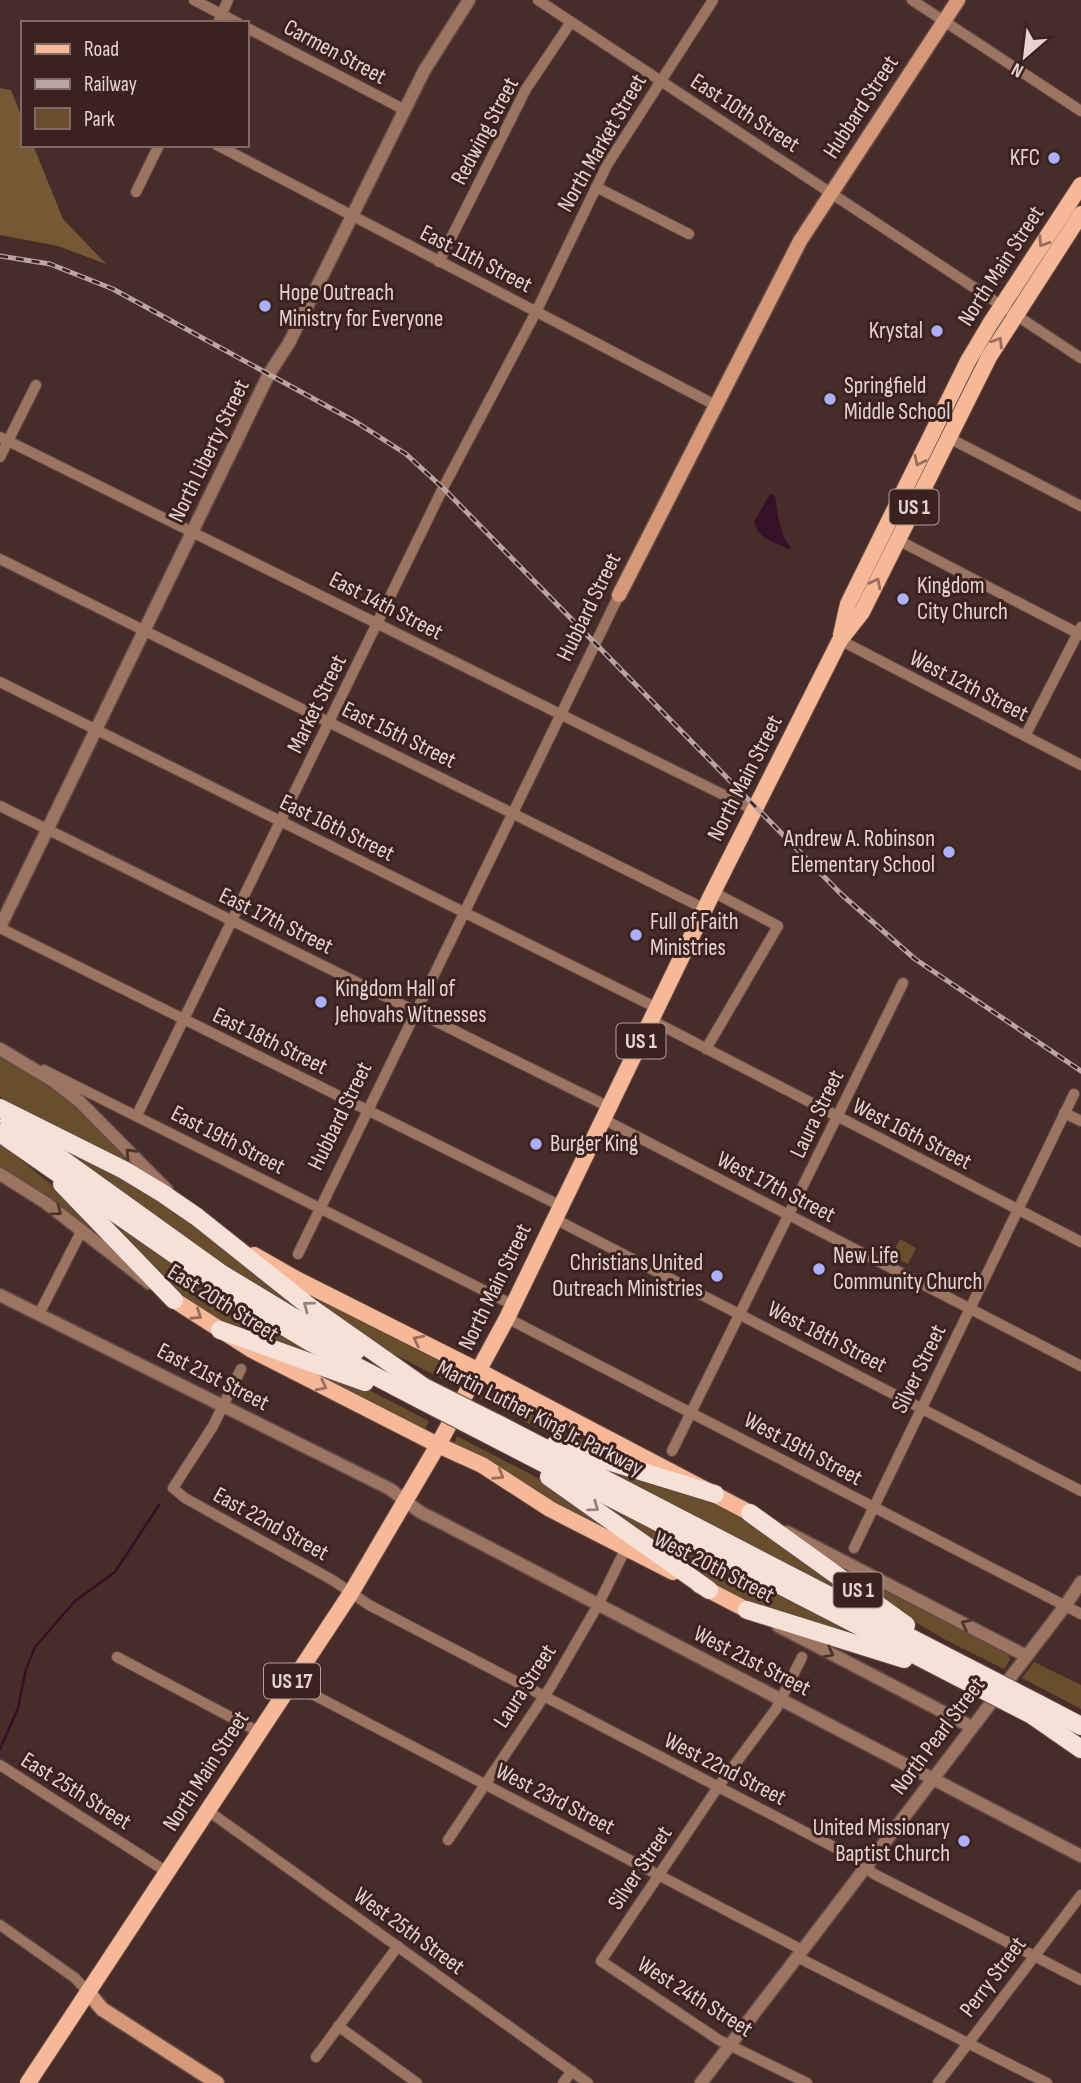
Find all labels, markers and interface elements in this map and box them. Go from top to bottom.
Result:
street label: Carmen Street [279,13,391,91]
legend [21,21,248,147]
north arrow [990,21,1060,91]
text: Road [84,37,119,62]
street label: Hubbard Street [817,50,905,164]
text: N [1008,57,1028,82]
street label: East 10th Street [685,67,805,159]
street label: North Market Street [551,69,653,217]
text: Railway [84,72,137,97]
street label: Redwing Street [445,73,525,189]
text: Park [84,107,115,132]
place label: KFC [1010,144,1040,172]
marker: KFC [1046,150,1062,166]
street label: North Main Street [952,201,1050,331]
street label: East 11th Street [415,219,537,299]
one-way arrow [1039,234,1052,247]
place label: Hope Outreach Ministry for Everyone [279,279,443,333]
marker: Hope Outreach Ministry for Everyone [257,298,273,314]
place label: Krystal [869,317,923,345]
marker: Krystal [929,323,945,339]
one-way arrow [990,336,1003,349]
place label: Springfield Middle School [844,372,951,426]
street label: North Liberty Street [162,375,256,527]
marker: Springfield Middle School [822,391,838,407]
one-way arrow [914,454,928,466]
road number: US 1 [890,490,939,524]
street label: Hubbard Street [551,548,627,666]
street label: East 14th Street [325,565,447,647]
place label: Kingdom City Church [917,572,1008,626]
one-way arrow [868,578,882,590]
marker: Kingdom City Church [895,591,911,607]
street label: West 12th Street [905,644,1033,728]
street label: Market Street [281,650,353,758]
street label: East 15th Street [337,695,461,775]
street label: North Main Street [701,710,789,846]
street label: East 16th Street [275,788,399,868]
place label: Andrew A. Robinson Elementary School [783,825,935,879]
marker: Andrew A. Robinson Elementary School [941,844,957,860]
street label: East 17th Street [214,881,338,961]
place label: Full of Faith Ministries [650,908,739,962]
marker: Full of Faith Ministries [628,927,644,943]
place label: Kingdom Hall of Jehovahs Witnesses [334,975,486,1029]
marker: Kingdom Hall of Jehovahs Witnesses [313,994,329,1010]
street label: East 18th Street [208,1001,332,1081]
road number: US 1 [616,1024,666,1058]
street label: Hubbard Street [302,1057,378,1175]
street label: Laura Street [784,1066,850,1162]
street label: West 16th Street [848,1092,976,1176]
street label: East 19th Street [166,1099,290,1181]
place label: Burger King [550,1130,638,1158]
marker: Burger King [528,1136,544,1152]
street label: West 17th Street [712,1145,840,1229]
one-way arrow [126,1148,139,1161]
one-way arrow [50,1203,62,1215]
street label: North Main Street [452,1219,538,1355]
place label: New Life Community Church [833,1242,982,1296]
place label: Christians United Outreach Ministries [552,1249,703,1303]
street label: East 20th Street [162,1258,284,1348]
marker: New Life Community Church [811,1261,827,1277]
marker: Christians United Outreach Ministries [709,1268,725,1284]
street label: West 18th Street [763,1295,891,1379]
one-way arrow [303,1301,316,1314]
one-way arrow [189,1306,202,1319]
street label: Silver Street [886,1320,952,1418]
one-way arrow [413,1335,425,1349]
street label: East 21st Street [152,1337,274,1417]
street label: Martin Luther King Jr. Parkway [432,1354,648,1482]
one-way arrow [315,1378,327,1391]
street label: West 19th Street [739,1406,867,1492]
one-way arrow [491,1467,504,1480]
street label: East 22nd Street [208,1481,334,1567]
one-way arrow [586,1499,599,1512]
street label: West 20th Street [649,1525,779,1609]
road number: US 1 [834,1572,882,1608]
one-way arrow [961,1619,973,1633]
street label: West 21st Street [689,1620,815,1702]
street label: Laura Street [488,1639,562,1733]
one-way arrow [822,1644,834,1658]
road number: US 17 [264,1664,320,1698]
street label: North Pearl Street [885,1672,991,1800]
street label: North Main Street [157,1706,255,1836]
street label: West 22nd Street [659,1726,791,1812]
street label: East 25th Street [16,1746,136,1836]
street label: West 23rd Street [491,1757,619,1841]
place label: United Missionary Baptist Church [813,1814,950,1868]
street label: Silver Street [602,1821,678,1915]
marker: United Missionary Baptist Church [956,1833,972,1849]
street label: West 25th Street [348,1881,470,1981]
street label: Perry Street [954,1931,1032,2023]
street label: West 24th Street [632,1950,758,2044]

